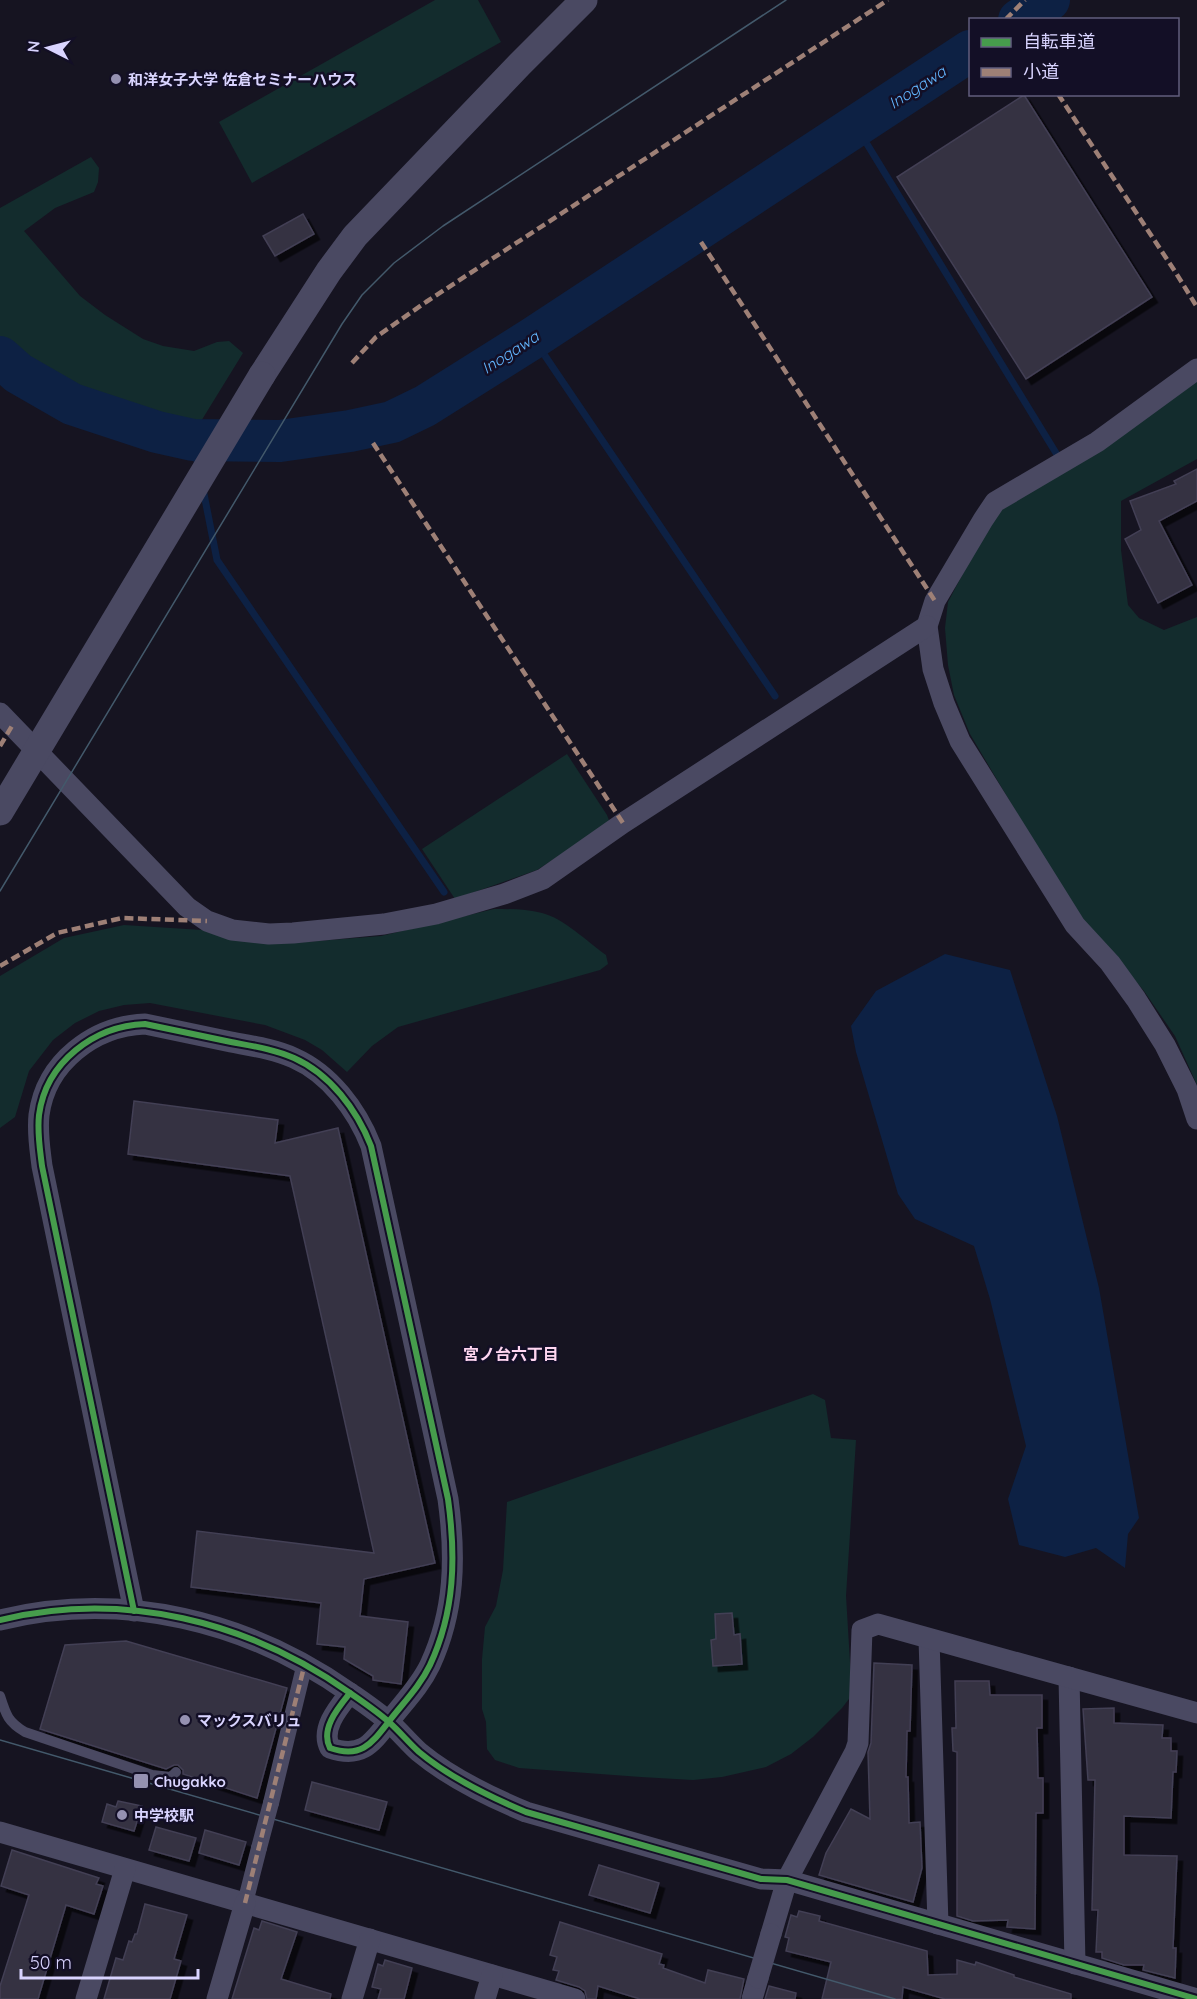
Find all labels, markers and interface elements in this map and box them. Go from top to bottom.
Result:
north arrow [18,18,78,78]
legend [969,18,1179,96]
text: 自転車道 [1023,30,1095,53]
text: N [23,40,44,53]
water label: Inogawa [885,60,950,113]
text: 小道 [1023,60,1059,83]
place label: 和洋女子大学 佐倉セミナーハウス [128,70,357,89]
marker: 和洋女子大学 佐倉セミナーハウス [109,72,123,86]
water label: Inogawa [478,325,543,378]
district label: 宮ノ台六丁目 [463,1344,559,1364]
place label: マックスバリュ [197,1711,302,1730]
marker: マックスバリュ [178,1713,192,1727]
marker: Chugakko [132,1772,150,1790]
place label: Chugakko [154,1772,226,1791]
place label: 中学校駅 [134,1806,194,1825]
marker: 中学校駅 [115,1808,129,1822]
scale bar [21,1942,198,1980]
text: 50 m [30,1951,72,1974]

